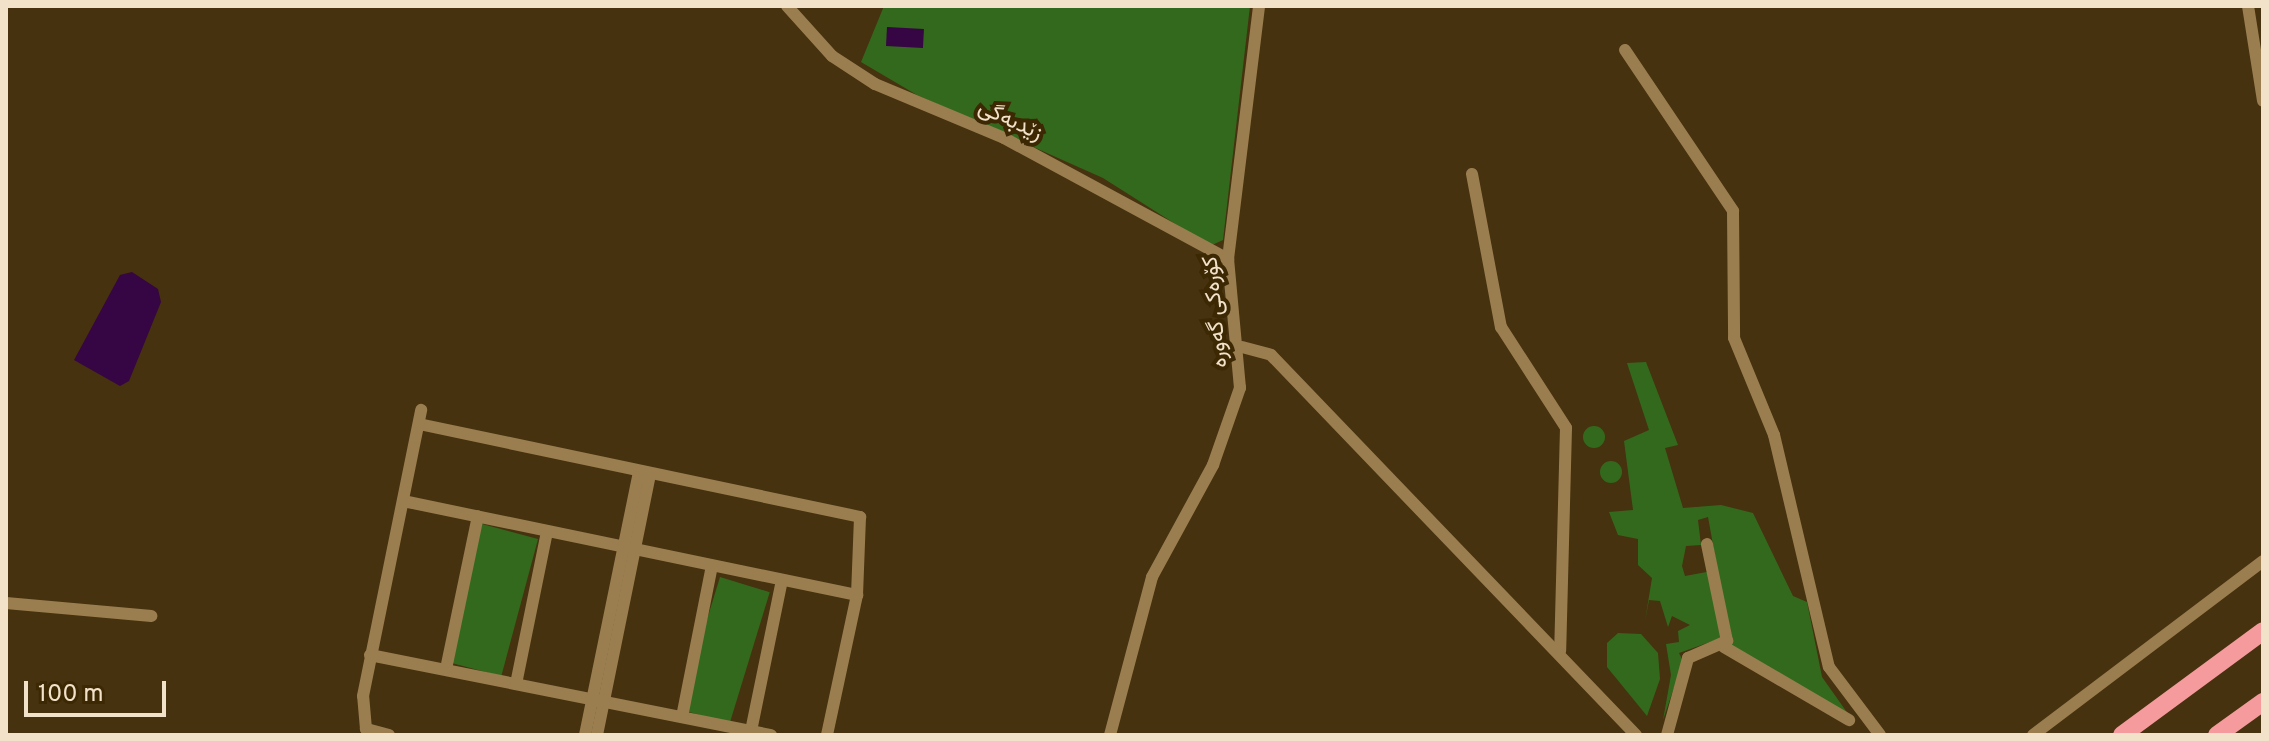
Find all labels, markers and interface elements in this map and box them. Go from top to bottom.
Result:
street label: زێدبەگی [974,95,1046,147]
street label: کۆرەکی گەورە [1198,255,1234,369]
scale bar [28,665,170,715]
text: 100 m [38,680,104,710]

